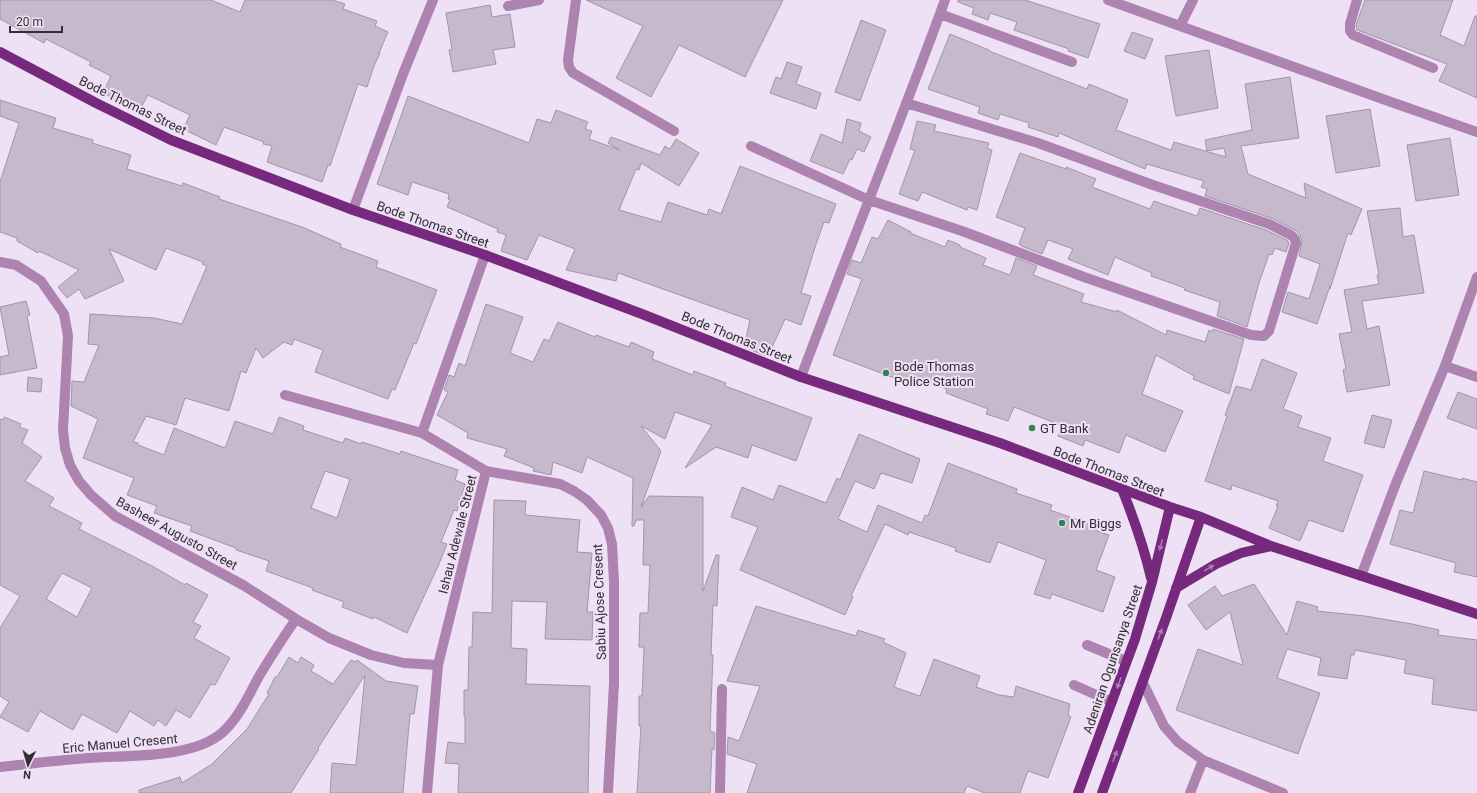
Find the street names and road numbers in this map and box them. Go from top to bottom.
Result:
street label: Bode Thomas Street [77,73,189,138]
street label: Bode Thomas Street [375,198,491,251]
street label: Bode Thomas Street [679,308,794,366]
street label: Bode Thomas Street [1051,443,1166,500]
street label: Ishau Adewale Street [435,473,480,595]
street label: Basheer Augusto Street [114,494,240,573]
street label: Sabiu Ajose Cresent [590,544,609,660]
street label: Adeniran Ogunsanya Street [1080,583,1145,736]
street label: Eric Manuel Cresent [62,731,178,756]

